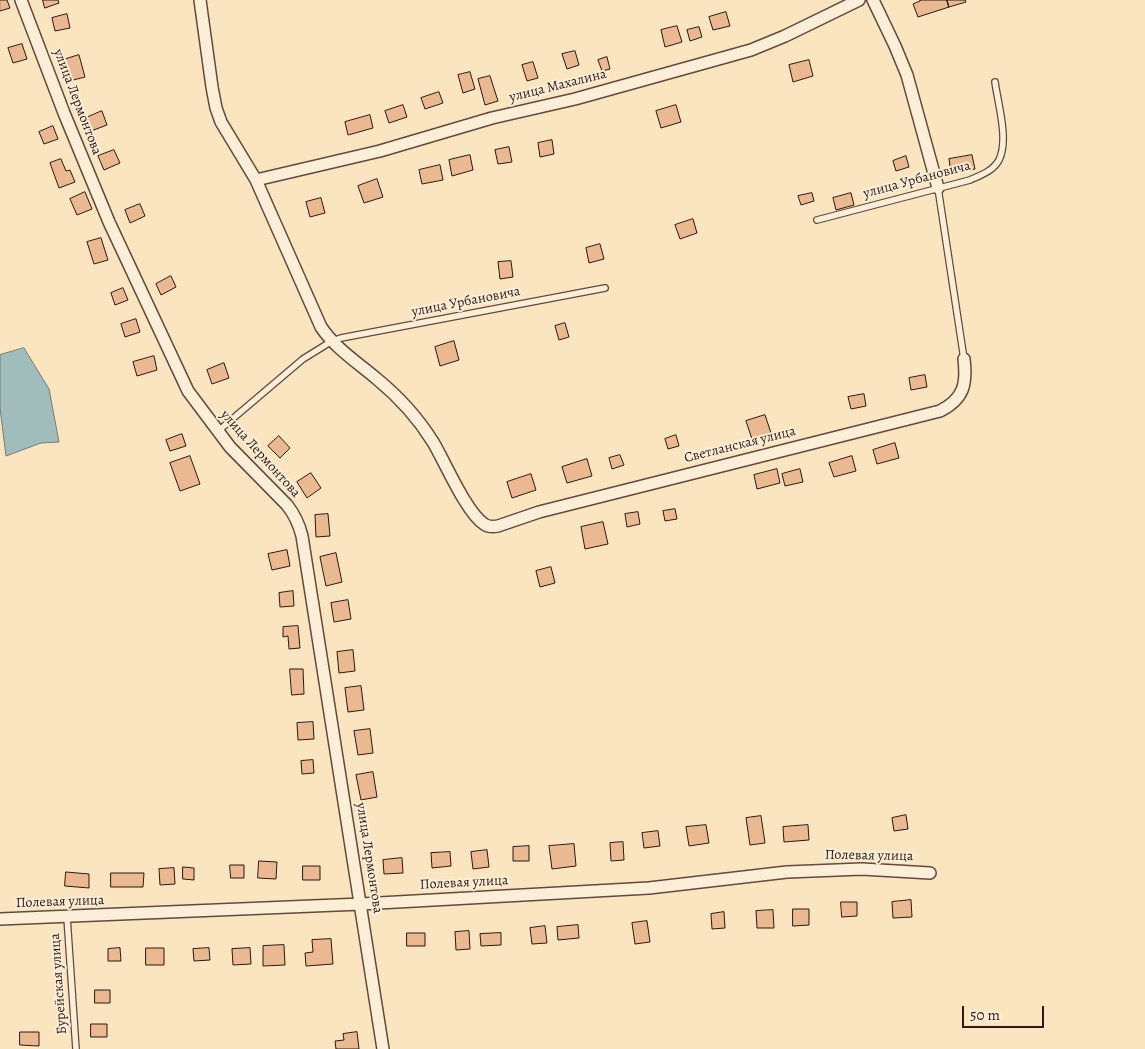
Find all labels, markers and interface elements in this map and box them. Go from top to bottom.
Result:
street label: улица Лермонтова [49,47,105,157]
street label: улица Махалина [508,66,608,106]
street label: улица Урбановича [861,158,973,202]
street label: улица Урбановича [410,283,522,321]
street label: улица Лермонтова [216,407,304,501]
street label: Светланская улица [683,423,797,467]
street label: улица Лермонтова [352,801,386,915]
street label: Полевая улица [825,847,913,865]
street label: Полевая улица [419,872,509,894]
street label: Полевая улица [16,892,104,912]
street label: Бурейская улица [47,933,71,1035]
scale bar [965,996,1048,1028]
text: 50 m [970,1005,1000,1025]

